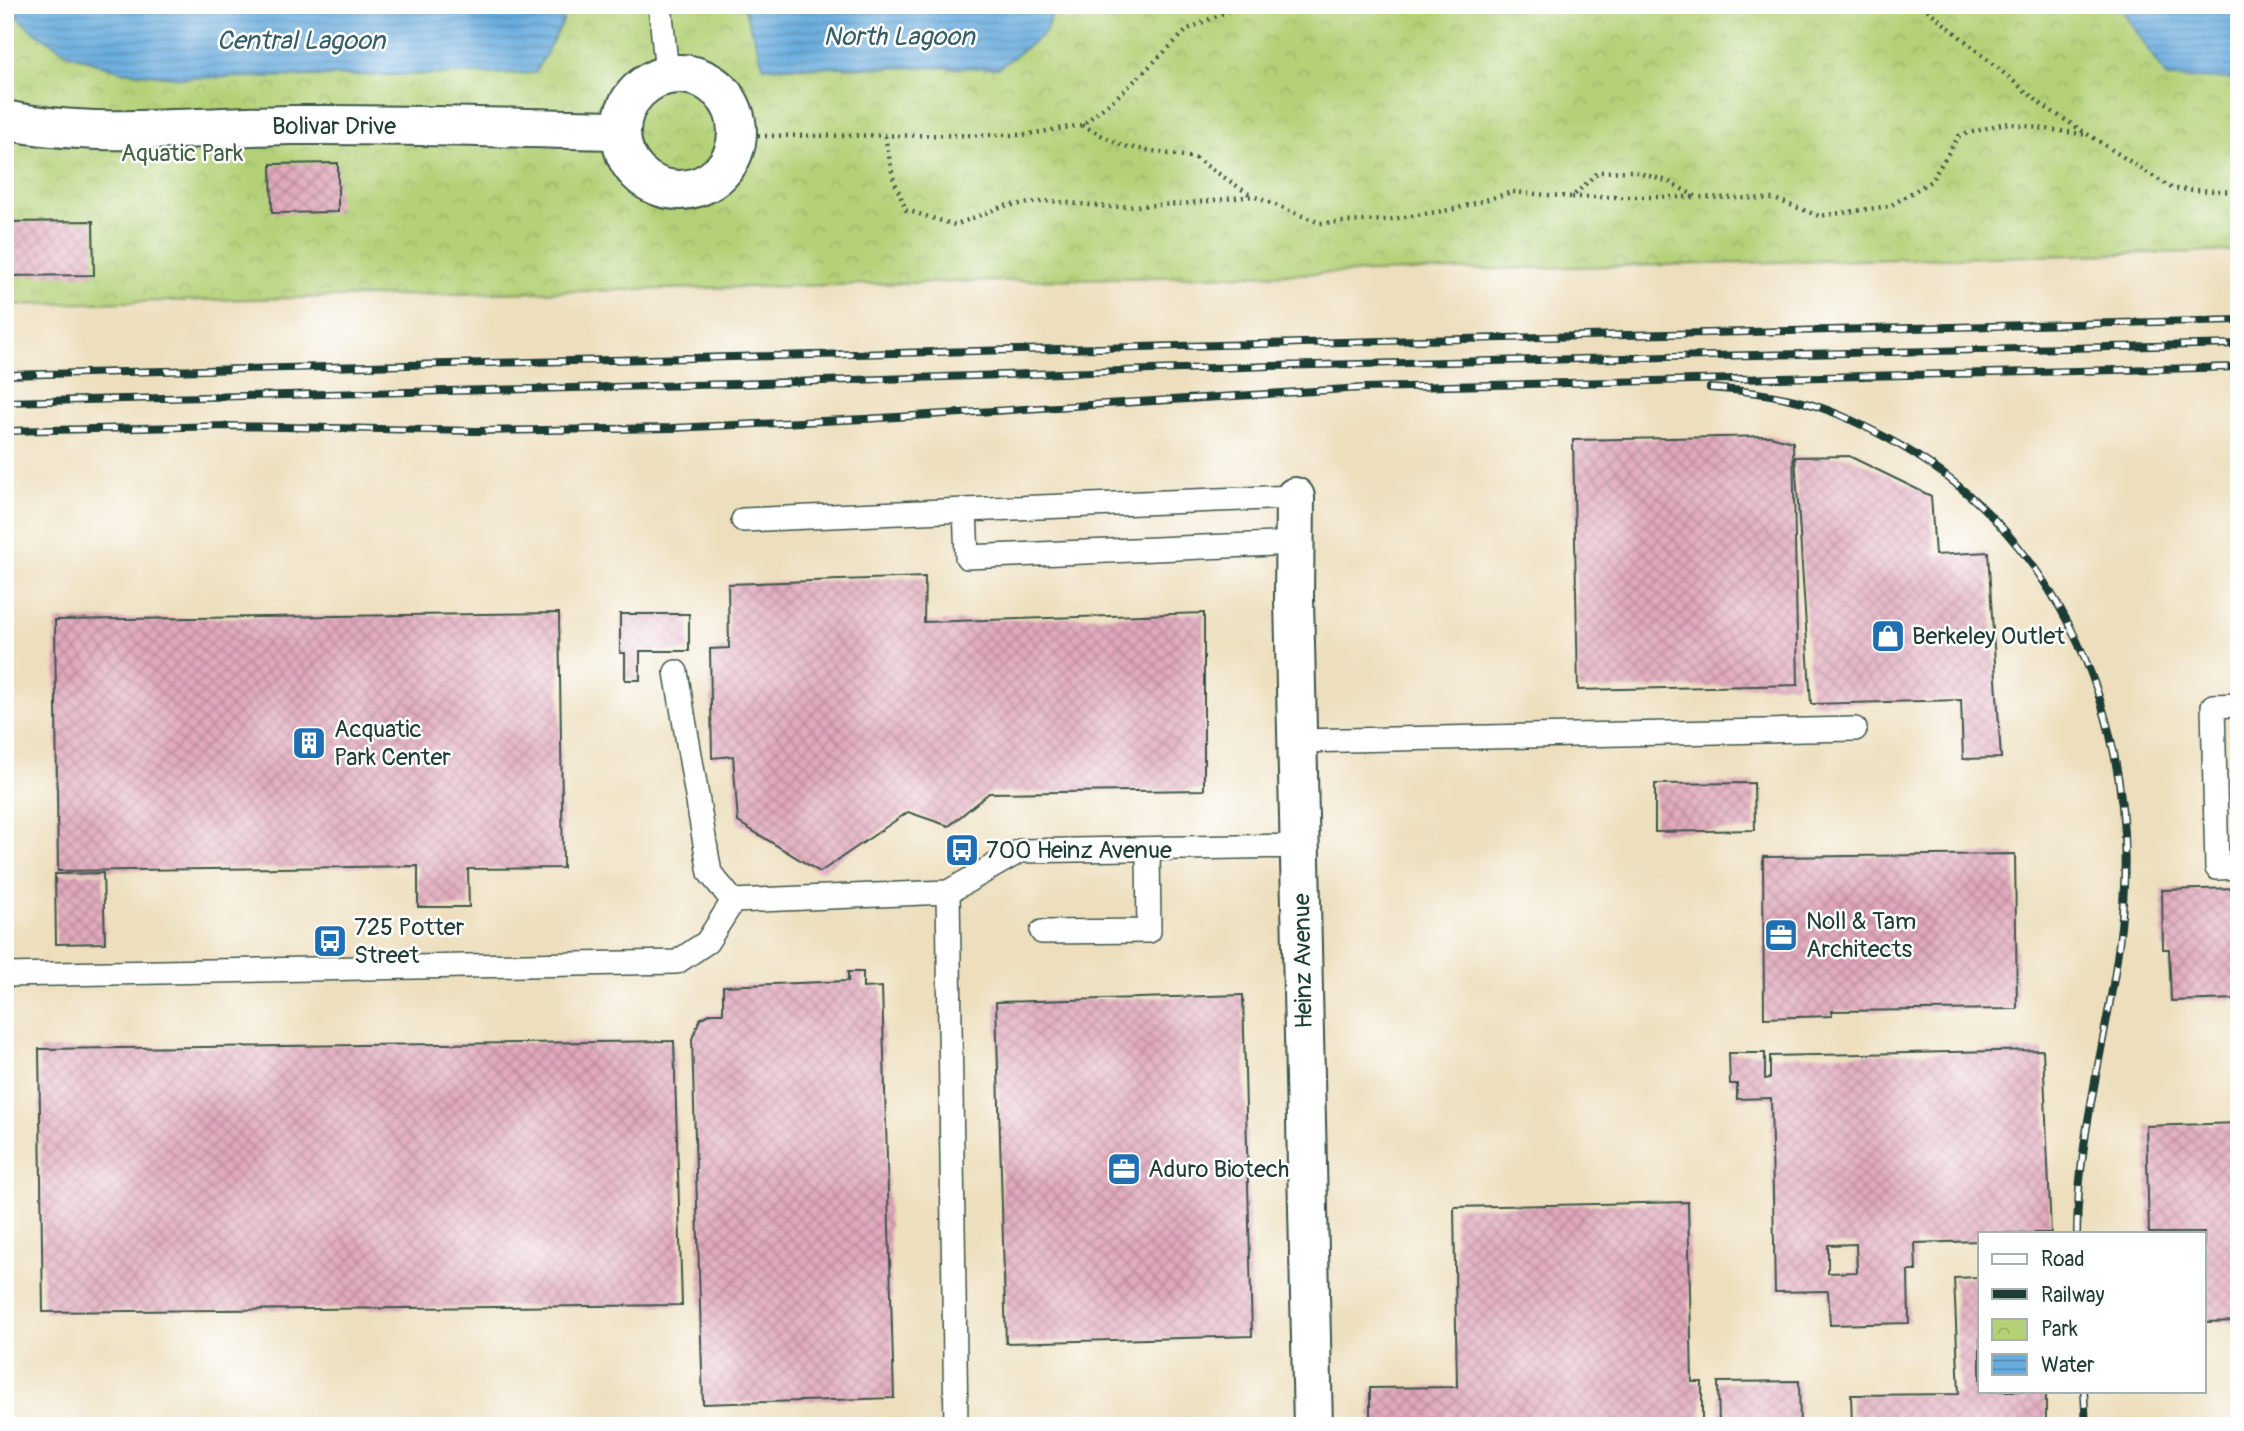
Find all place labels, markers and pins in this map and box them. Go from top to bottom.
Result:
shop icon: Berkeley Outlet [1869,617,1907,655]
place label: Berkeley Outlet [1912,622,2065,651]
place label: Acquatic Park Center [334,715,451,772]
building icon: Acquatic Park Center [290,724,328,762]
bus stop icon: 700 Heinz Avenue [943,831,981,869]
place label: 700 Heinz Avenue [986,836,1172,865]
place label: Noll & Tam Architects [1806,907,1916,964]
place label: 725 Potter Street [354,913,465,970]
office icon: Noll & Tam Architects [1762,916,1800,954]
bus stop icon: 725 Potter Street [311,922,349,960]
office icon: Aduro Biotech [1105,1150,1143,1188]
place label: Aduro Biotech [1148,1155,1289,1184]

